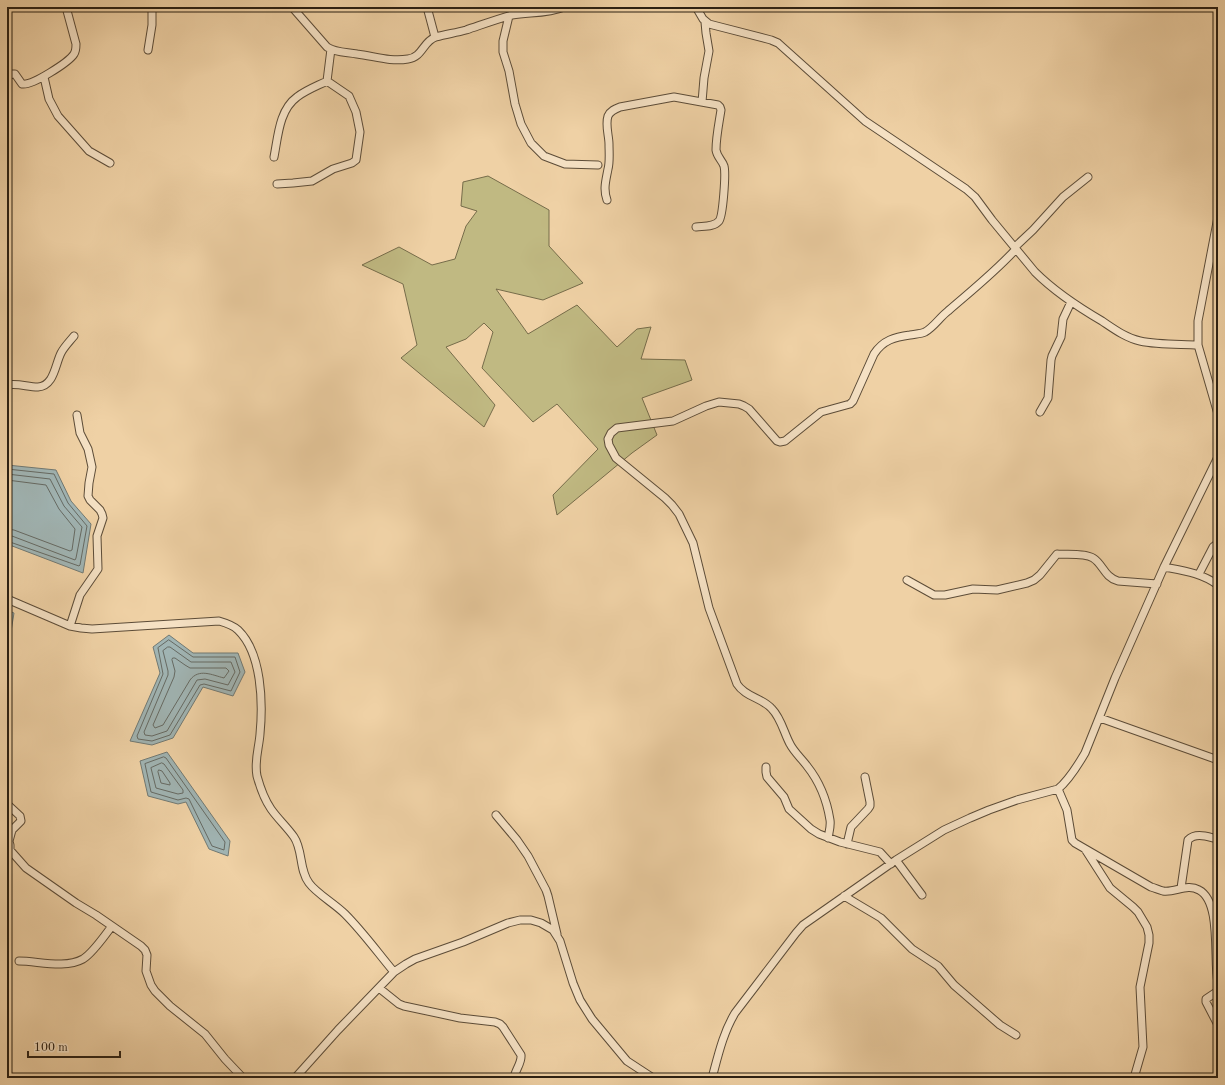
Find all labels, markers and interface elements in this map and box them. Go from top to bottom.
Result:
scale bar [28,1033,120,1059]
text: 100 m [34,1042,68,1054]

